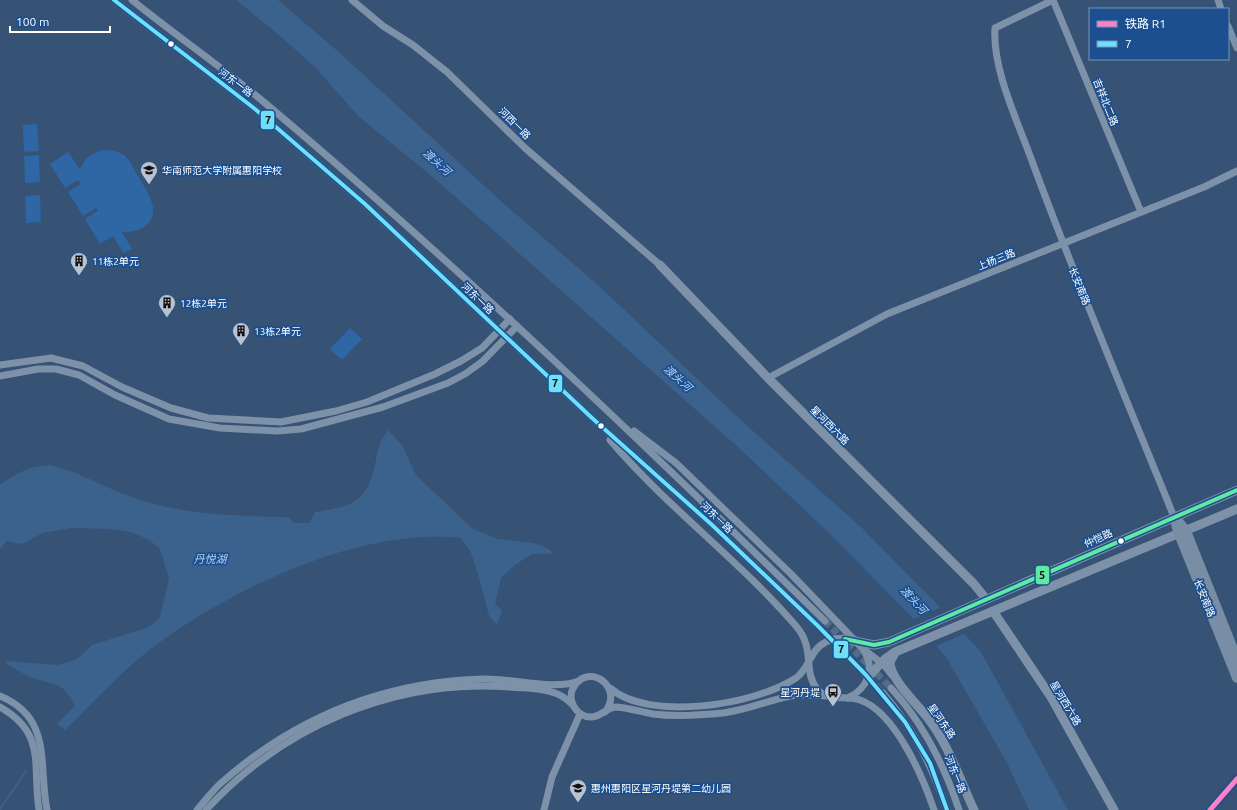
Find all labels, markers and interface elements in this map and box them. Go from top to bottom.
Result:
scale bar [10,8,110,34]
legend [1089,8,1229,60]
text: 100 m [16,15,49,28]
text: 铁路 R1 [1125,17,1166,30]
text: 7 [1125,37,1132,50]
unlabelled marker [166,39,176,49]
street label: 河东一路 [216,66,255,99]
street label: 吉祥北二路 [1091,77,1120,127]
street label: 河西一路 [497,105,533,141]
line badge: 7 [260,110,275,130]
text: 7 [265,114,271,126]
water label: 渡头河 [421,147,455,179]
school or university icon: 华南师范大学附属惠阳学校 [139,160,159,185]
place label: 华南师范大学附属惠阳学校 [162,165,282,176]
street label: 上杨三路 [976,247,1017,272]
building icon: 11栋2单元 [69,251,89,276]
place label: 11栋2单元 [92,256,139,267]
street label: 长安南路 [1067,266,1092,307]
street label: 河东一路 [459,281,496,316]
building icon: 12栋2单元 [157,293,177,318]
place label: 12栋2单元 [180,298,227,309]
building icon: 13栋2单元 [231,321,251,346]
place label: 13栋2单元 [254,326,301,337]
water label: 渡头河 [662,363,696,395]
line badge: 7 [548,374,563,393]
text: 7 [552,377,558,389]
street label: 星河西六路 [808,404,851,447]
unlabelled marker [596,421,606,431]
street label: 河东一路 [698,500,735,535]
street label: 仲恺路 [1082,527,1114,550]
unlabelled marker [1116,536,1126,546]
water label: 丹悦湖 [194,553,228,565]
line badge: 5 [1035,565,1050,585]
text: 5 [1039,569,1045,581]
street label: 长安南路 [1192,578,1217,619]
water label: 渡头河 [898,584,931,618]
line badge: 7 [833,640,849,659]
text: 7 [838,643,844,655]
street label: 星河西六路 [1048,679,1083,728]
bus stop icon: 星河丹堤 [823,682,843,707]
place label: 星河丹堤 [780,687,820,698]
street label: 星河东路 [926,702,958,741]
street label: 河东一路 [943,754,968,795]
school or university icon: 惠州惠阳区星河丹堤第二幼儿园 [568,778,588,803]
place label: 惠州惠阳区星河丹堤第二幼儿园 [591,783,731,794]

